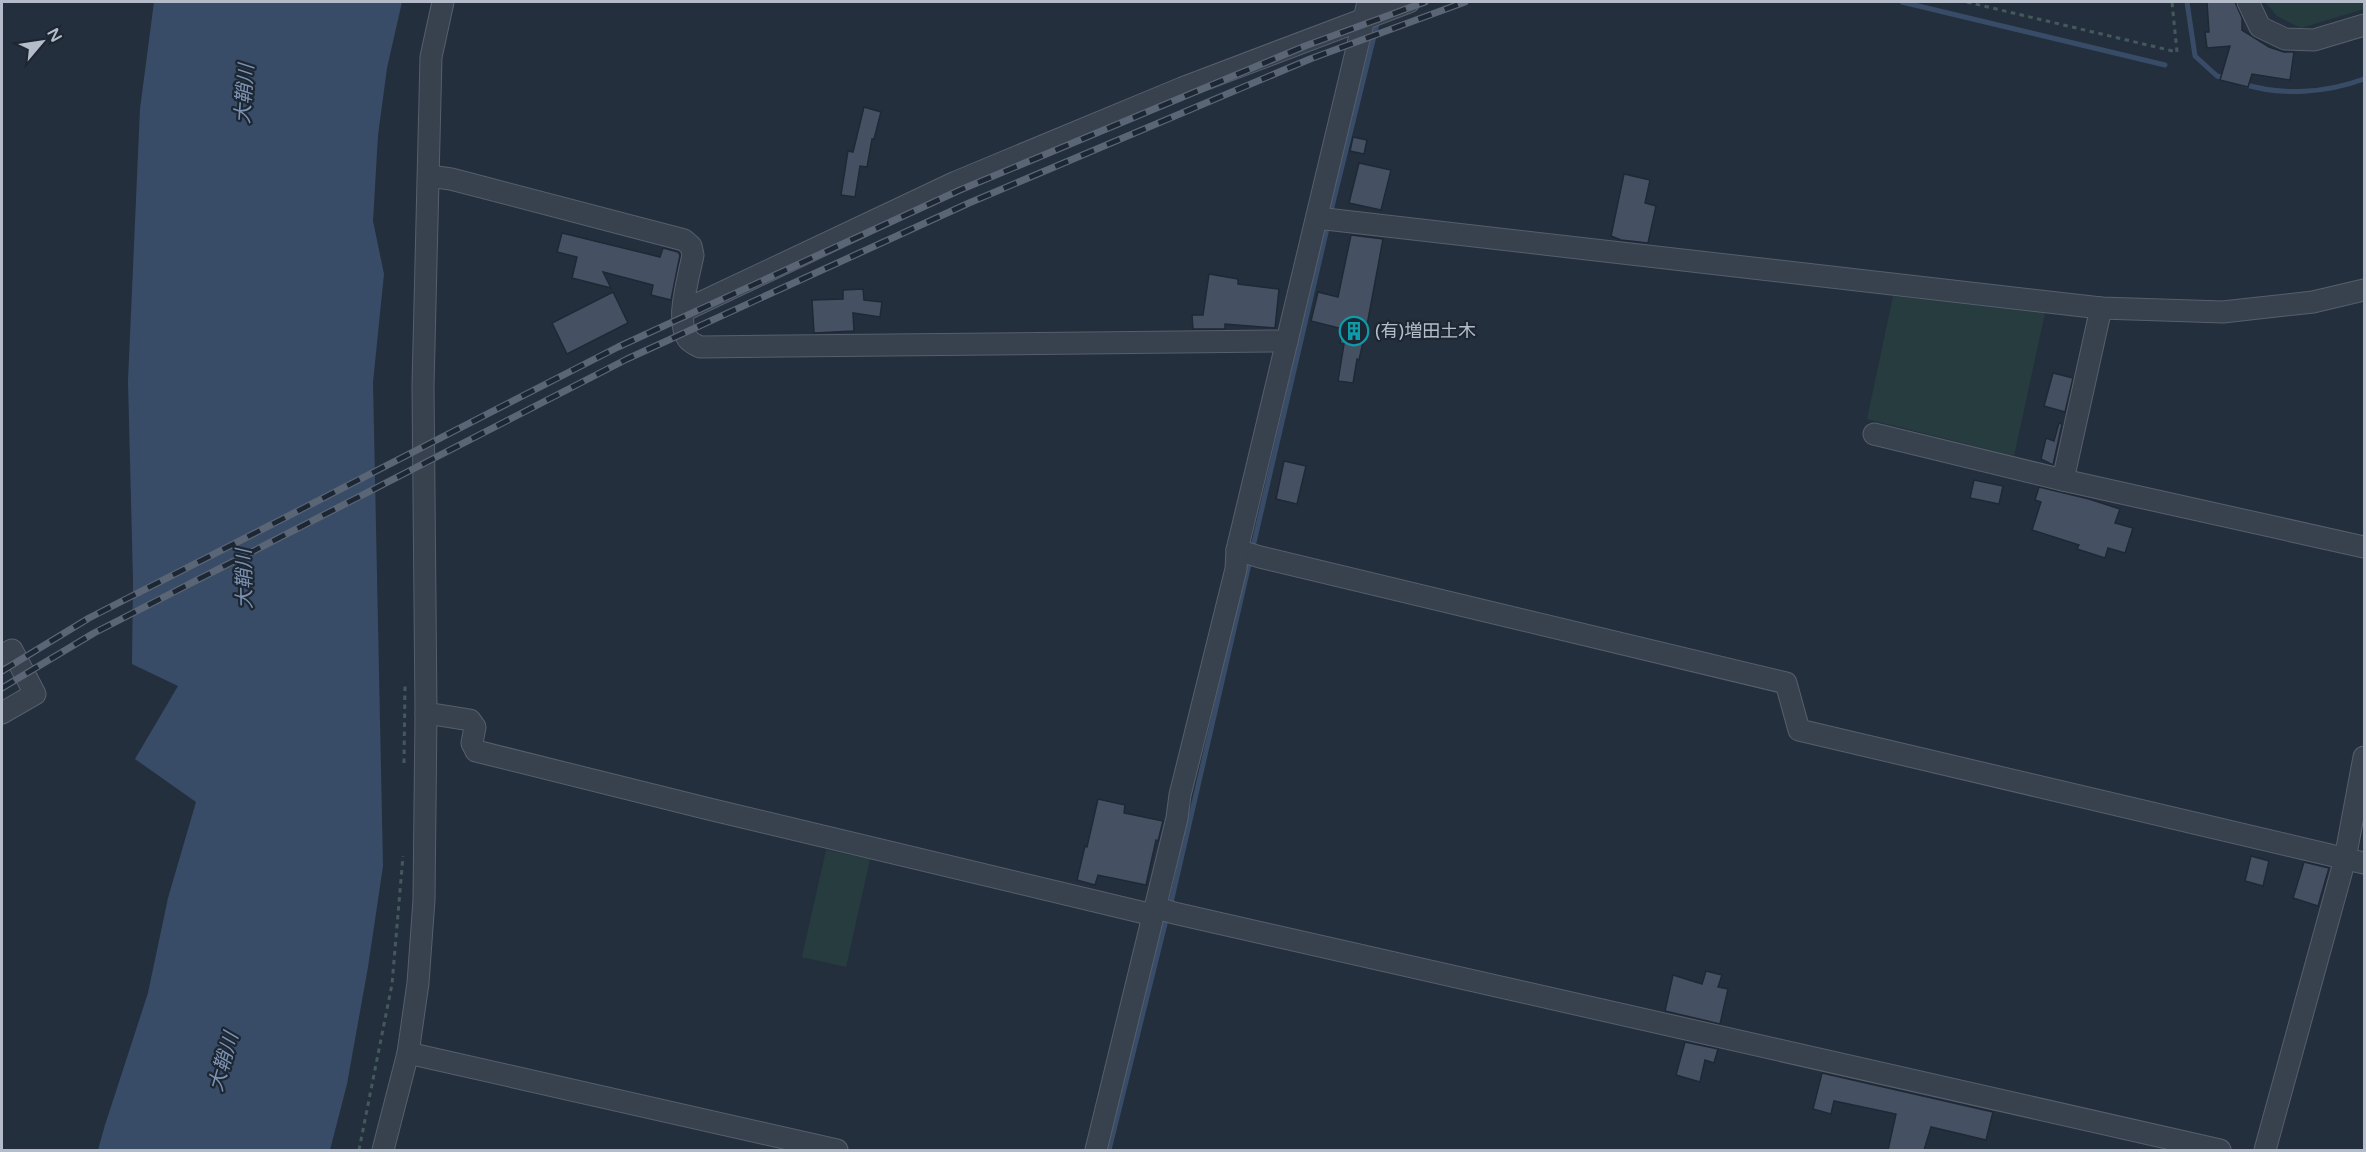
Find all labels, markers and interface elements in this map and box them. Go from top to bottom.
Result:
north arrow [12,12,72,72]
text: N [42,25,66,46]
water label: 大鞘川 [231,61,259,125]
building icon: (有)増田土木 [1338,315,1370,347]
place label: (有)増田土木 [1375,320,1476,342]
water label: 大鞘川 [232,547,258,609]
water label: 大鞘川 [204,1028,244,1094]

